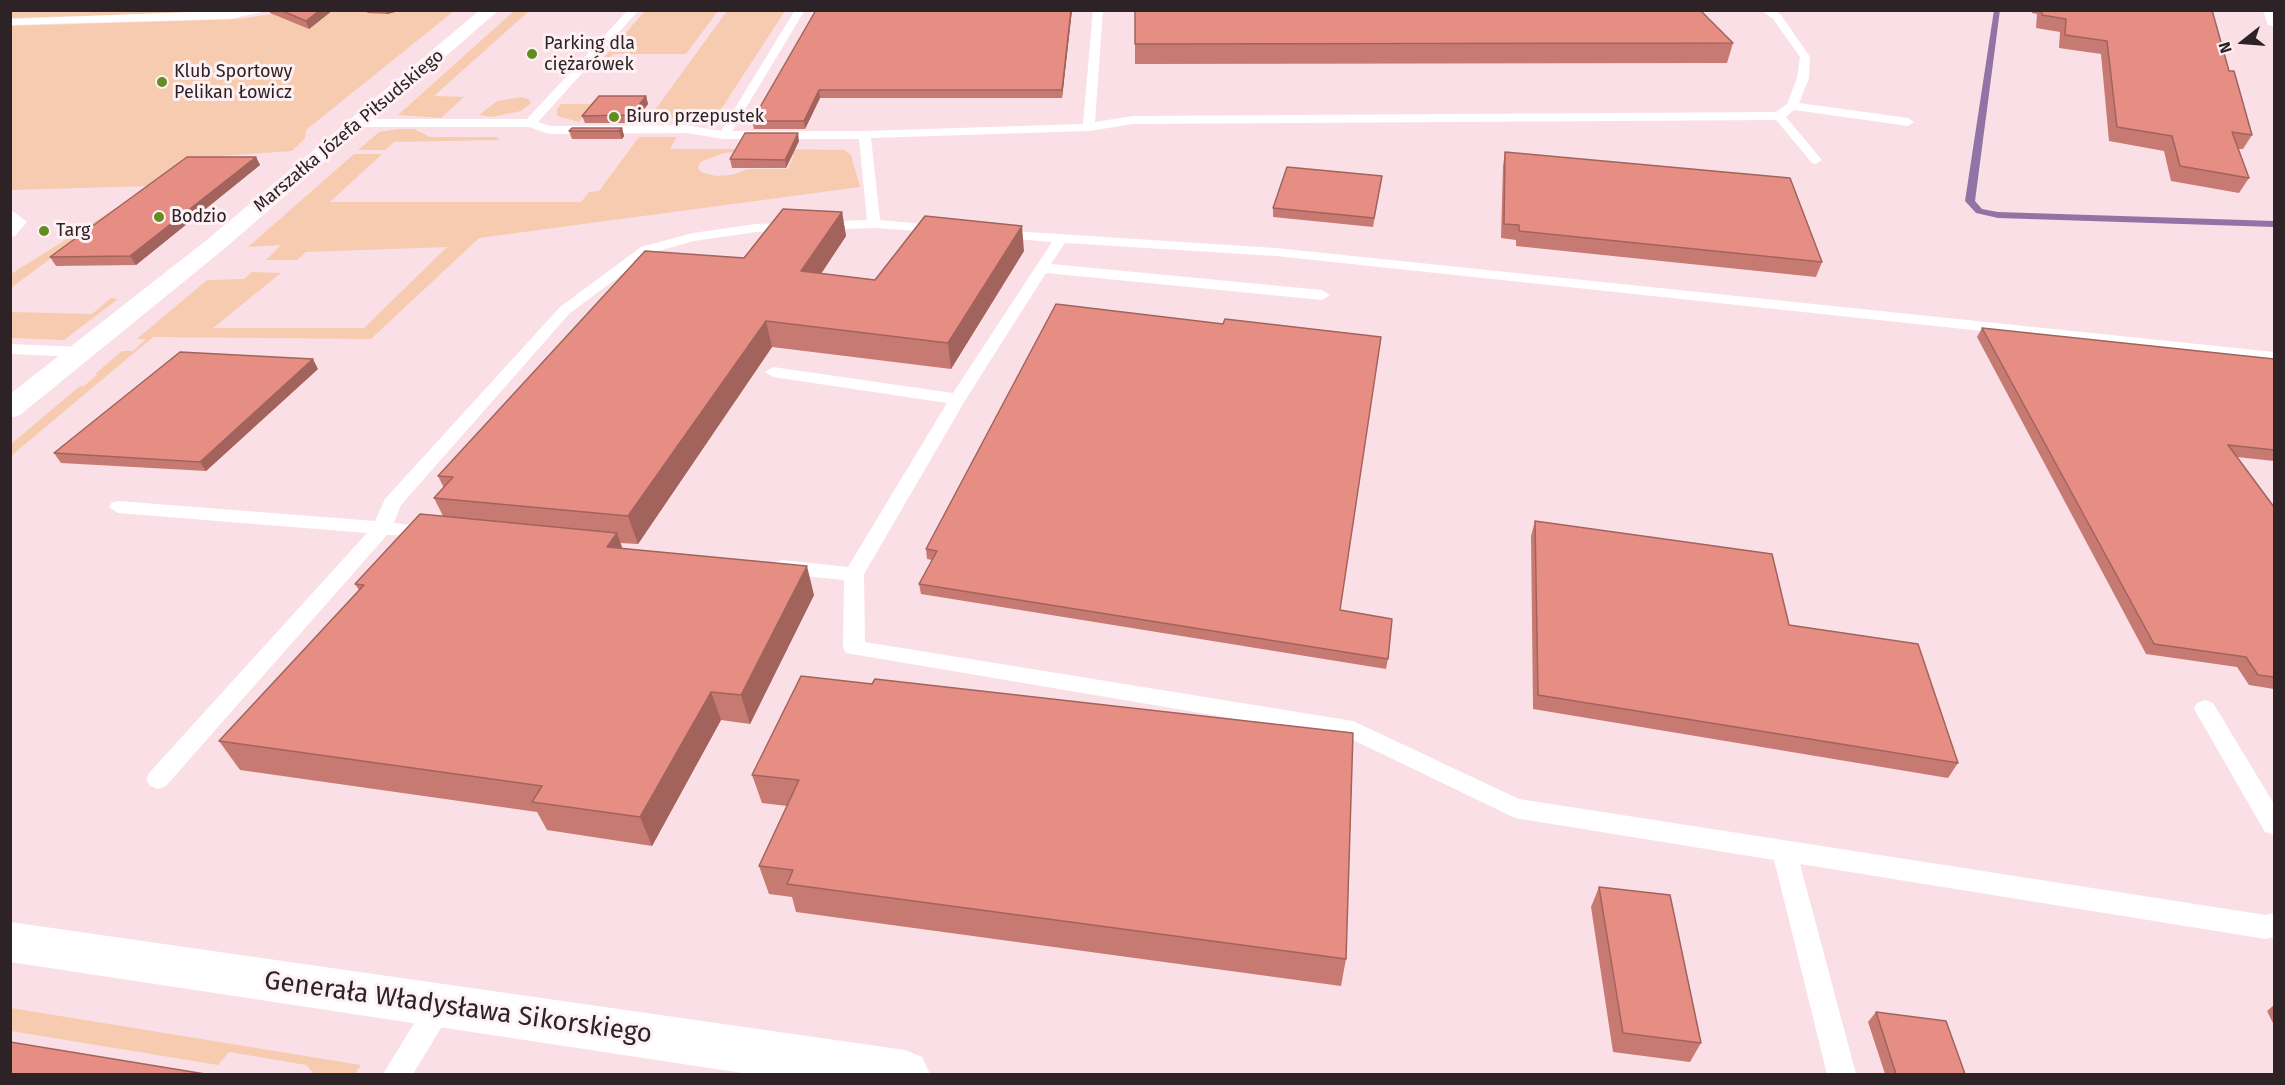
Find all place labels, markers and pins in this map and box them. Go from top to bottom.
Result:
place label: Parking dla ciężarówek [544,33,635,76]
marker: Parking dla ciężarówek [525,47,539,61]
place label: Klub Sportowy Pelikan Łowicz [174,61,292,104]
marker: Klub Sportowy Pelikan Łowicz [155,75,169,89]
place label: Biuro przepustek [626,106,764,128]
marker: Biuro przepustek [607,110,621,124]
place label: Bodzio [171,206,227,228]
marker: Bodzio [152,210,166,224]
place label: Targ [56,220,90,242]
marker: Targ [37,224,51,238]

